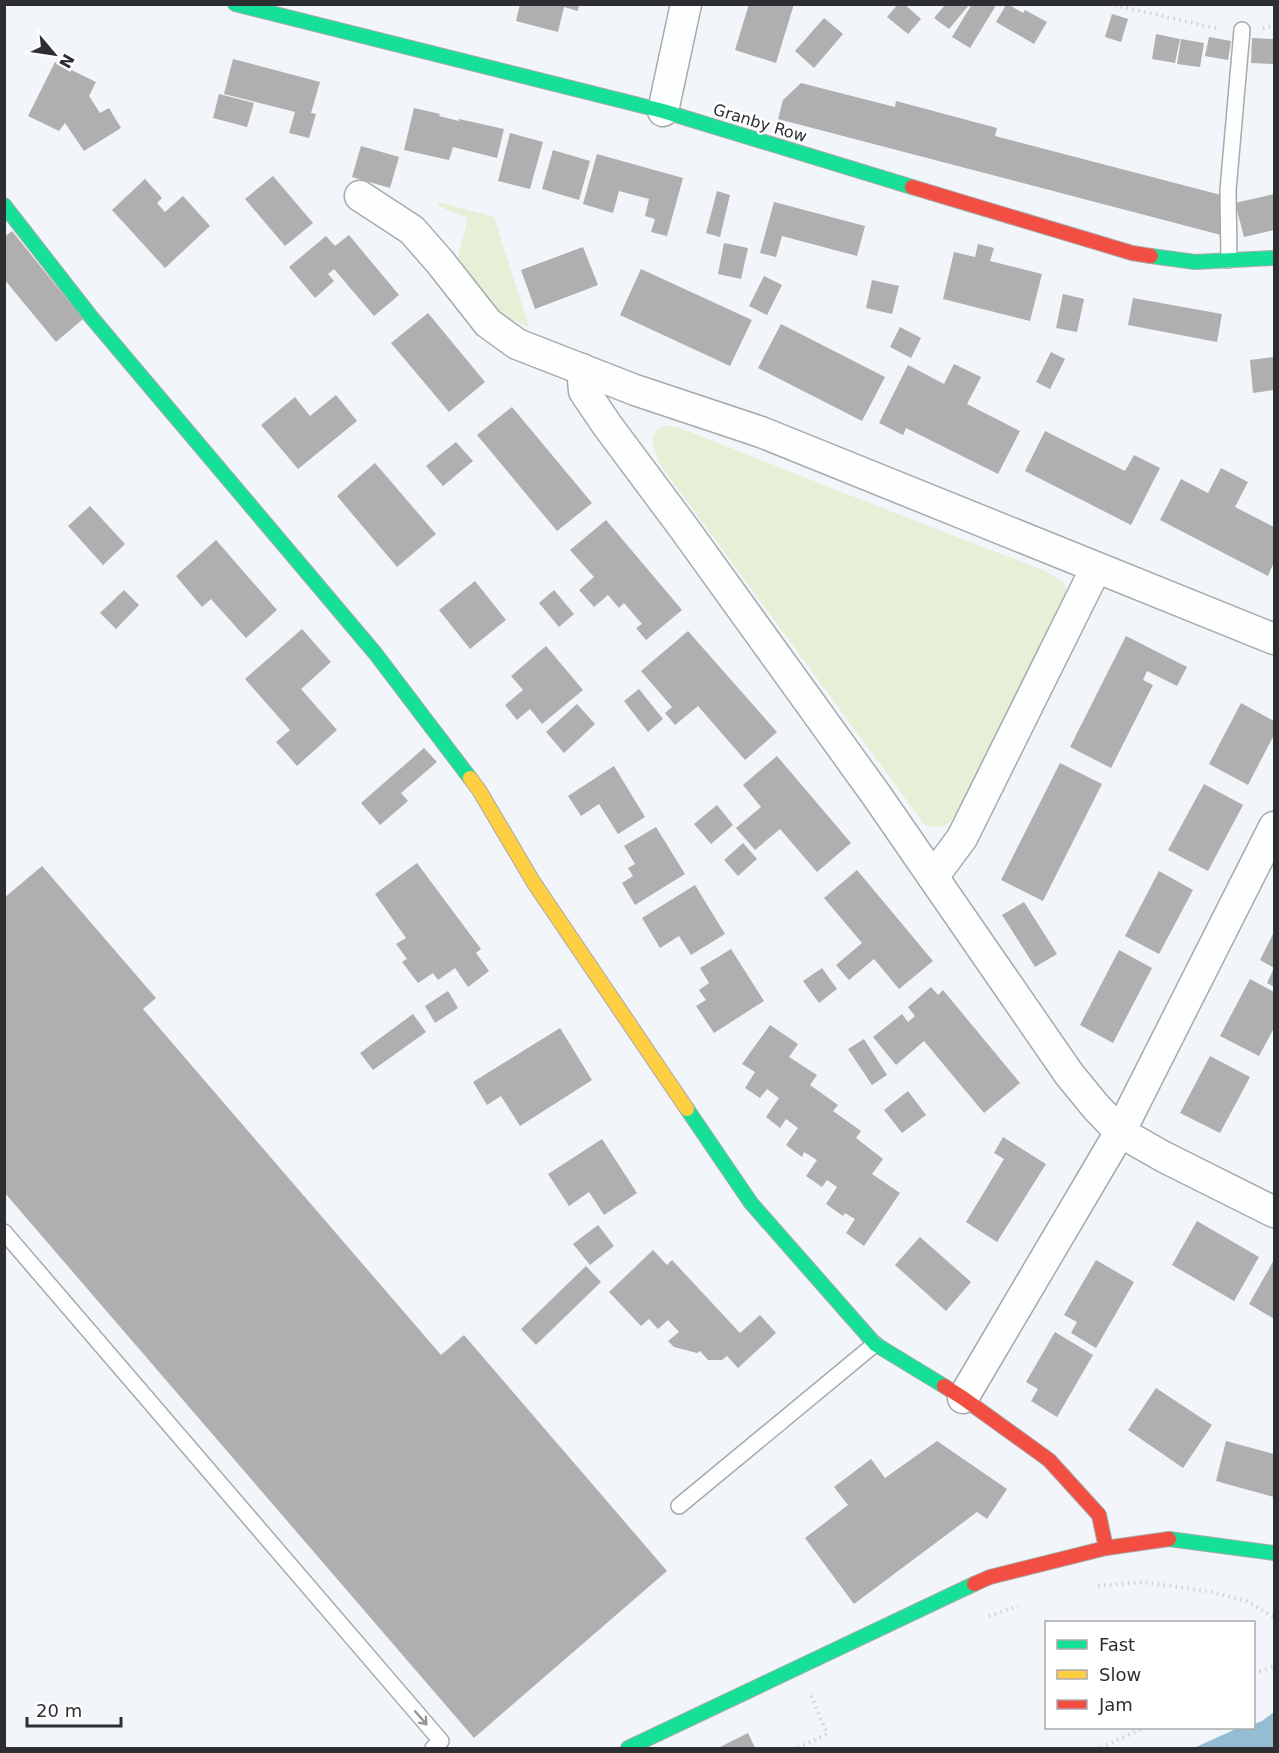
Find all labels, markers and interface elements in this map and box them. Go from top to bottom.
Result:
north arrow [24,24,84,84]
text: N [55,51,78,71]
street label: Granby Row [711,100,809,146]
legend [1045,1621,1255,1729]
text: Fast [1099,1634,1135,1655]
text: Slow [1099,1664,1141,1685]
scale bar [27,1690,122,1728]
text: Jam [1098,1694,1133,1715]
text: 20 m [36,1700,82,1721]
one-way arrow [414,1710,427,1726]

